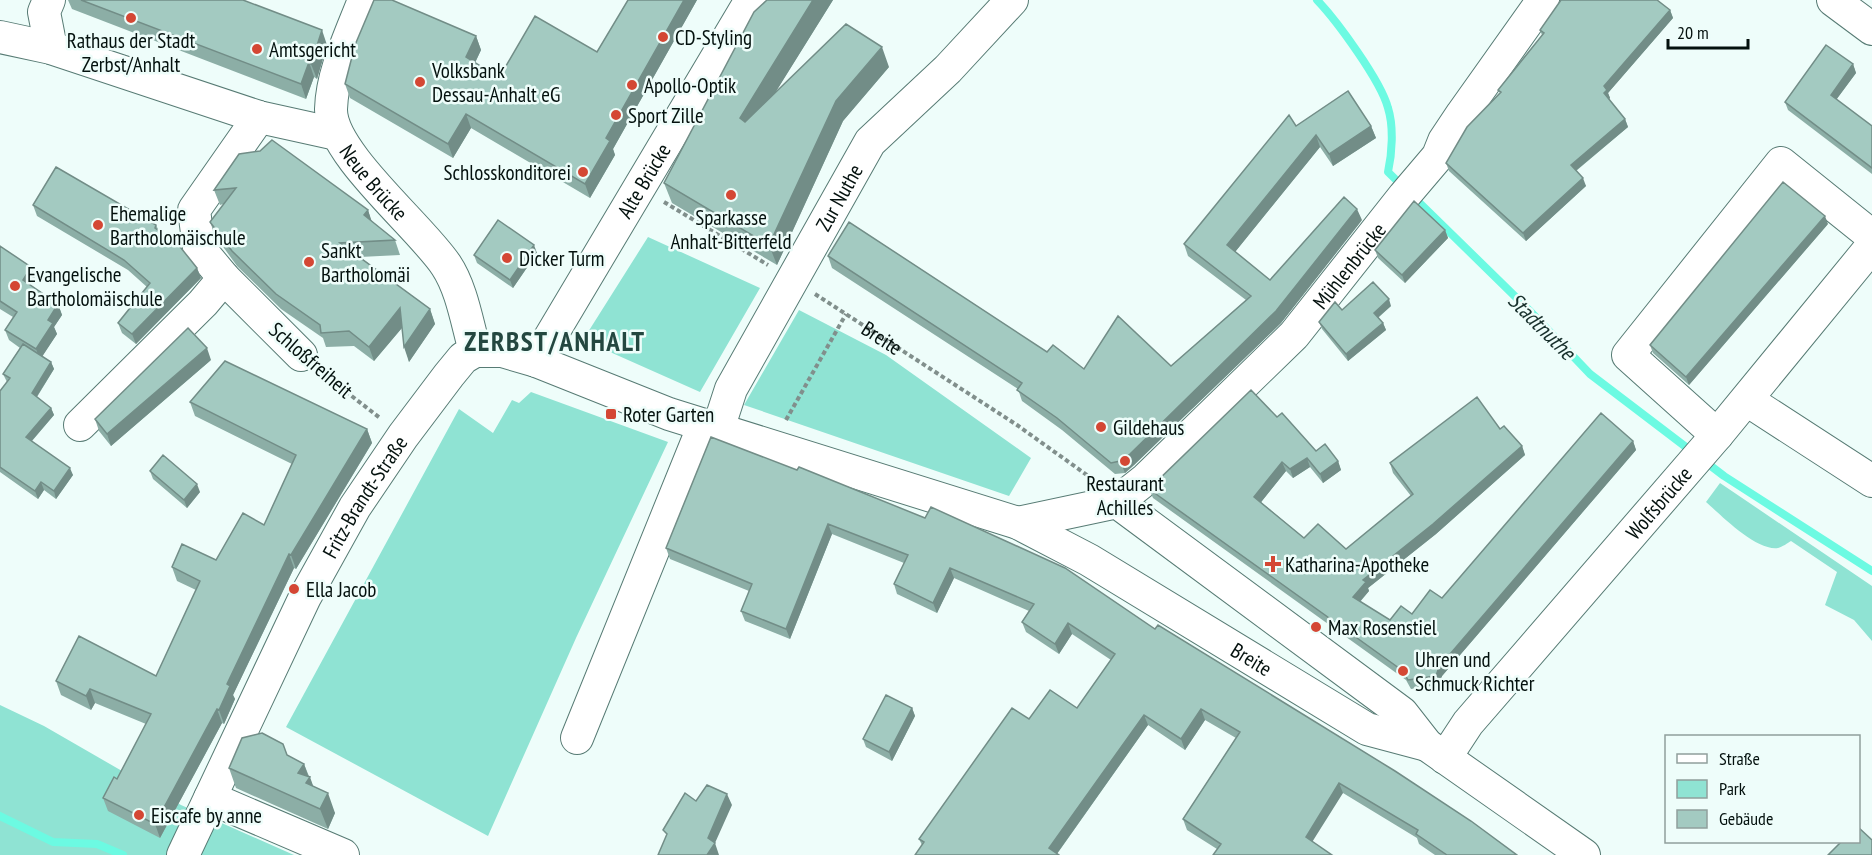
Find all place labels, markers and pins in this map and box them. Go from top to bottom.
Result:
marker: Rathaus der Stadt Zerbst/Anhalt [124,11,138,25]
place label: CD-Styling [675,24,752,51]
place label: Rathaus der Stadt Zerbst/Anhalt [67,27,196,78]
marker: CD-Styling [656,30,670,44]
place label: Amtsgericht [269,36,356,63]
marker: Amtsgericht [250,42,264,56]
place label: Volksbank Dessau-Anhalt eG [431,57,560,108]
place label: Apollo-Optik [644,72,736,99]
marker: Volksbank Dessau-Anhalt eG [413,75,427,89]
marker: Apollo-Optik [625,78,639,92]
place label: Sport Zille [628,102,704,129]
marker: Sport Zille [609,108,623,122]
place label: Schlosskonditorei [444,159,571,186]
marker: Schlosskonditorei [576,165,590,179]
marker: Sparkasse Anhalt-Bitterfeld [724,188,738,202]
place label: Ehemalige Bartholomäischule [110,200,246,251]
place label: Sparkasse Anhalt-Bitterfeld [670,204,792,255]
marker: Ehemalige Bartholomäischule [91,218,105,232]
place label: Sankt Bartholomäi [321,237,410,288]
place label: Dicker Turm [519,245,604,272]
marker: Dicker Turm [500,251,514,265]
marker: Sankt Bartholomäi [302,255,316,269]
place label: Evangelische Bartholomäischule [27,261,163,312]
marker: Evangelische Bartholomäischule [8,279,22,293]
place label: Roter Garten [623,401,714,428]
marker: Roter Garten [604,407,618,421]
place label: Gildehaus [1113,414,1184,441]
marker: Gildehaus [1094,420,1108,434]
marker: Restaurant Achilles [1118,454,1132,468]
place label: Restaurant Achilles [1086,470,1164,521]
place label: Katharina-Apotheke [1285,551,1429,578]
marker: Katharina-Apotheke [1266,557,1280,571]
place label: Ella Jacob [306,576,376,603]
marker: Ella Jacob [287,582,301,596]
place label: Max Rosenstiel [1328,614,1437,641]
marker: Max Rosenstiel [1309,620,1323,634]
place label: Uhren und Schmuck Richter [1415,646,1535,697]
marker: Uhren und Schmuck Richter [1396,664,1410,678]
place label: Eiscafe by anne [151,802,262,829]
marker: Eiscafe by anne [132,808,146,822]

